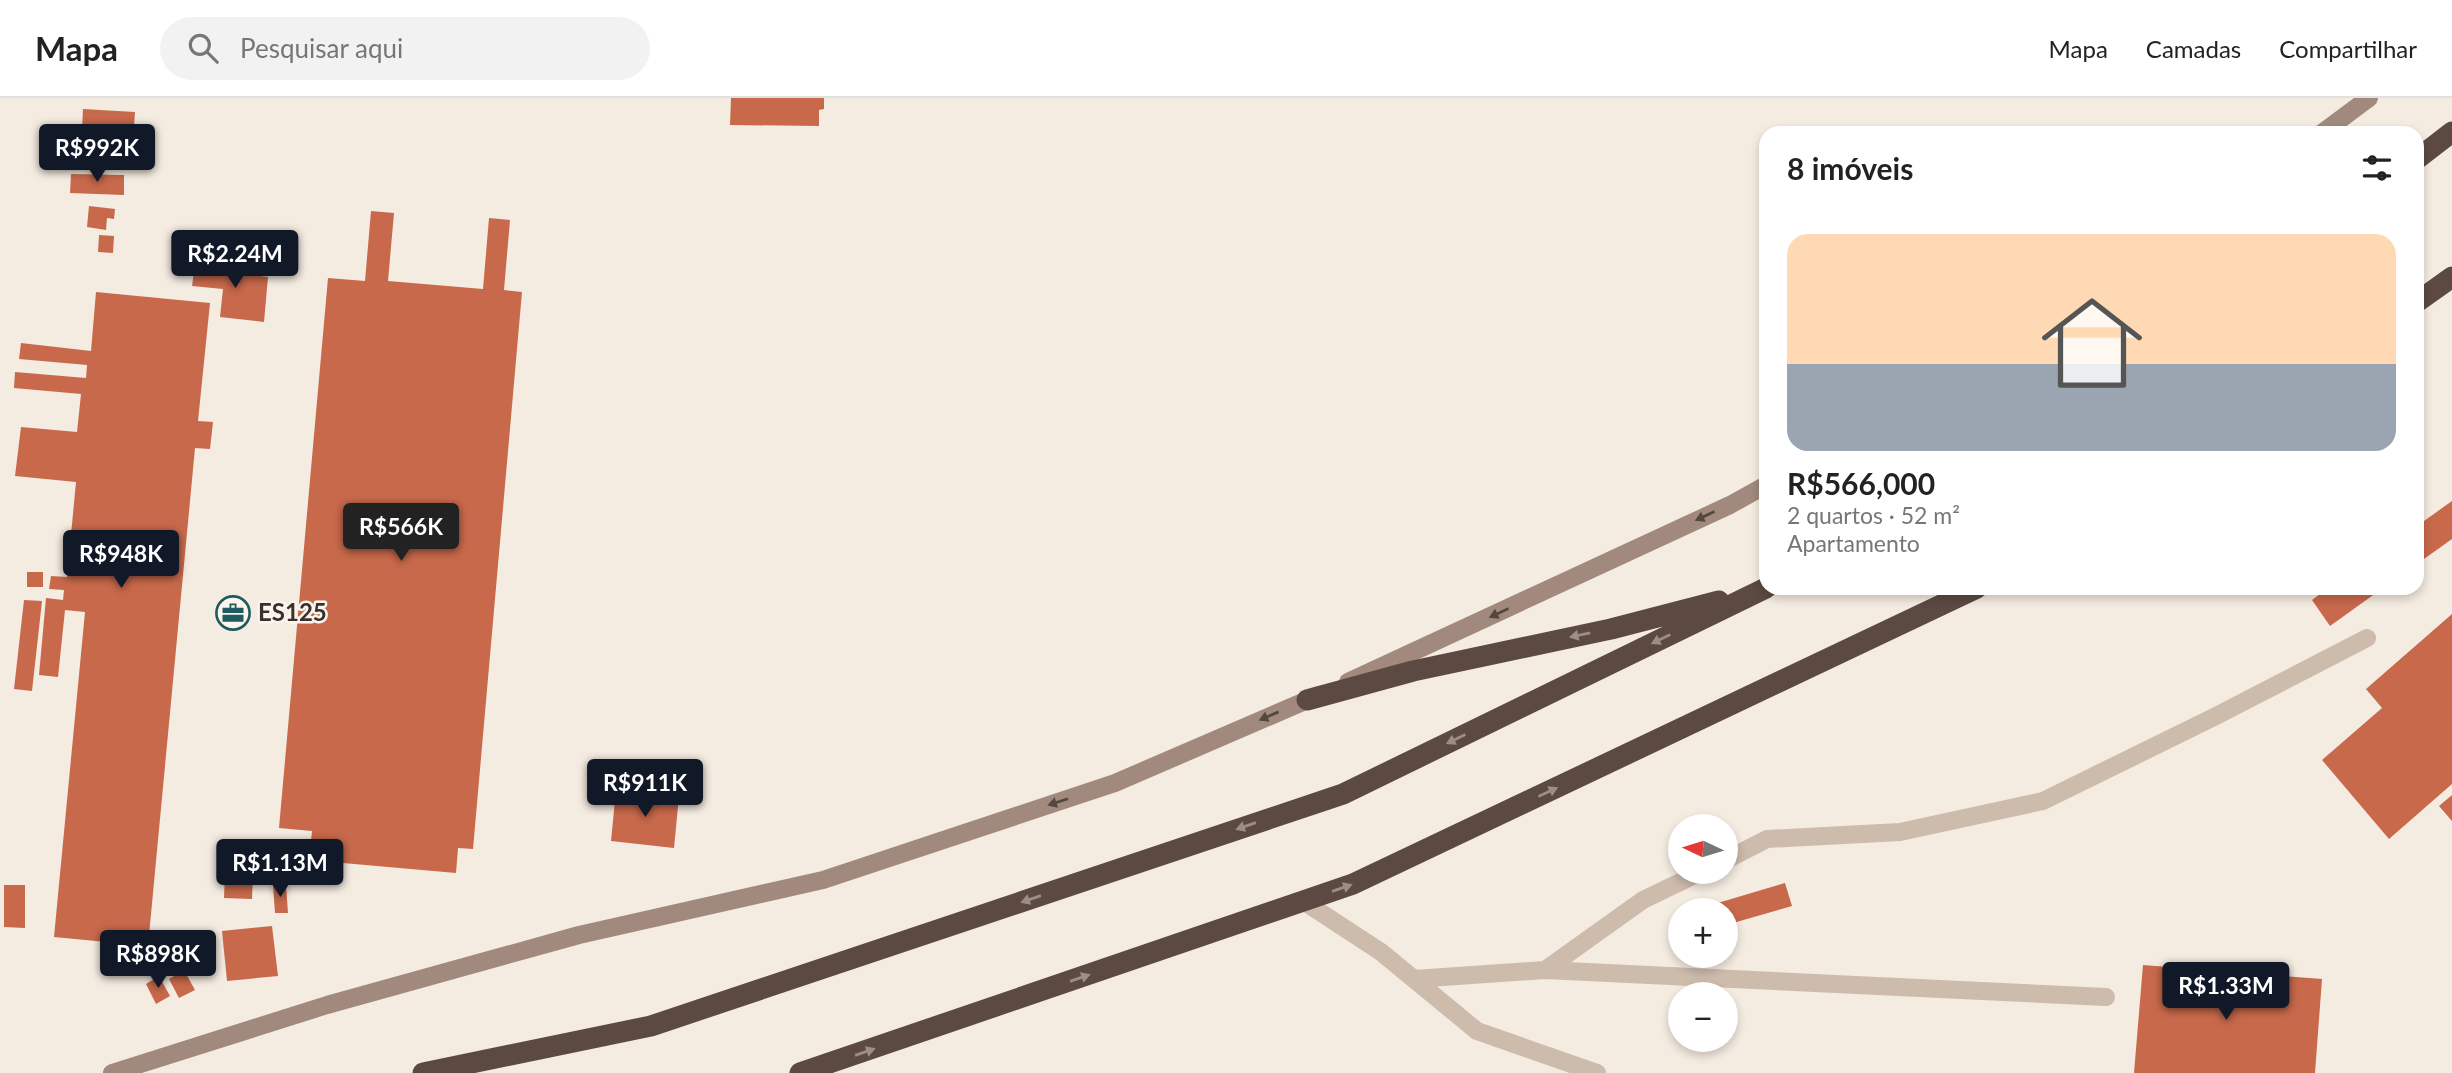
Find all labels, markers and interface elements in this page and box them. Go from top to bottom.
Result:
search box [160,17,650,80]
text: Mapa [35,28,118,68]
icon: search [184,29,222,67]
text: Pesquisar aqui [240,32,403,64]
text: Mapa [2049,34,2108,63]
text: Camadas [2146,34,2241,63]
text: Compartilhar [2279,34,2417,63]
pin: R$992K [40,125,154,184]
text: R$992K [55,133,139,161]
icon: filters [2358,149,2396,187]
text: 8 imóveis [1787,150,1913,186]
pin: R$2.24M [170,230,300,290]
text: R$2.24M [187,239,283,267]
icon: home [2029,280,2155,406]
text: R$566,000 [1787,465,1935,501]
text: 2 quartos · 52 m² [1787,501,1960,529]
pin: R$566K [344,504,458,563]
one-way arrow [1695,511,1715,522]
text: R$566K [359,512,443,540]
text: Apartamento [1787,529,1920,557]
pin: R$948K [64,531,178,590]
text: R$948K [79,539,163,567]
office icon: ES125 [214,594,252,632]
place label: ES125 [258,597,327,626]
one-way arrow [1489,607,1509,618]
one-way arrow [1569,630,1591,641]
one-way arrow [1651,634,1671,645]
one-way arrow [1259,710,1279,722]
one-way arrow [1446,733,1466,744]
pin: R$911K [588,760,702,819]
text: R$911K [603,768,687,796]
one-way arrow [1538,786,1558,798]
one-way arrow [1048,797,1069,808]
north arrow [1668,814,1738,884]
map controls [1668,814,1738,1052]
one-way arrow [1236,821,1257,832]
pin: R$1.13M [215,840,345,899]
text: R$1.13M [232,848,328,876]
one-way arrow [1331,882,1352,893]
one-way arrow [1020,894,1041,904]
button: + [1668,898,1738,968]
pin: R$898K [101,930,215,990]
text: R$898K [116,939,200,967]
pin: R$1.33M [2161,962,2291,1022]
text: R$1.33M [2178,971,2274,999]
one-way arrow [1070,972,1091,983]
button: − [1668,982,1738,1052]
one-way arrow [855,1046,876,1057]

